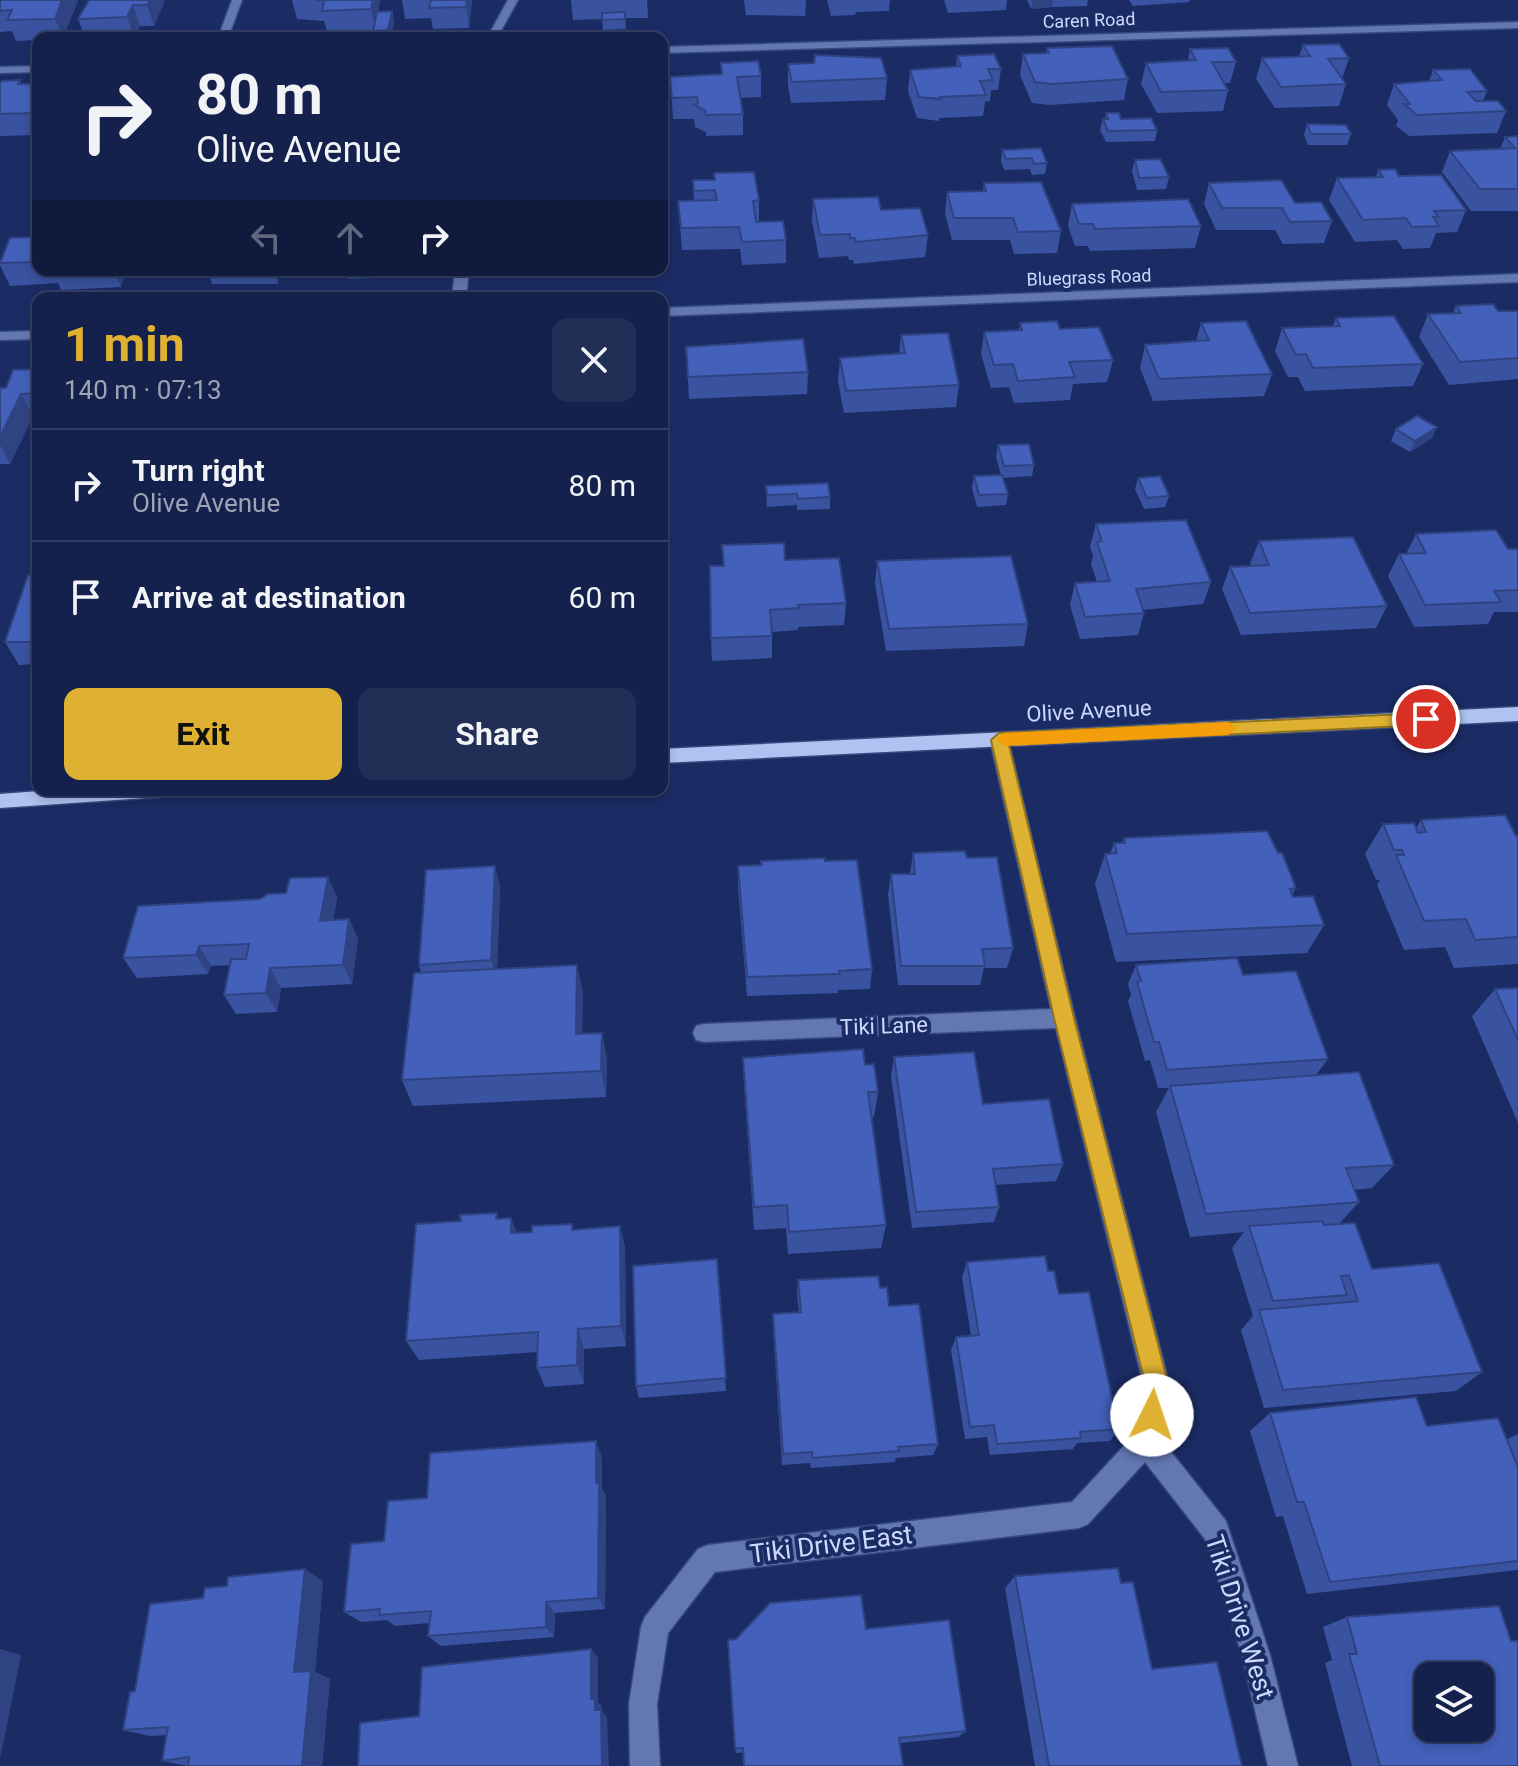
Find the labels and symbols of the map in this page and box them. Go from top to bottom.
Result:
street label: Caren Road [1042,8,1136,32]
street label: Bluegrass Road [1026,264,1152,290]
pin [1392,685,1460,753]
street label: Olive Avenue [1026,695,1152,727]
street label: Tiki Lane [840,1012,928,1040]
position arrow [1110,1373,1194,1457]
street label: Tiki Drive East [748,1519,914,1569]
street label: Tiki Drive West [1199,1531,1281,1703]

